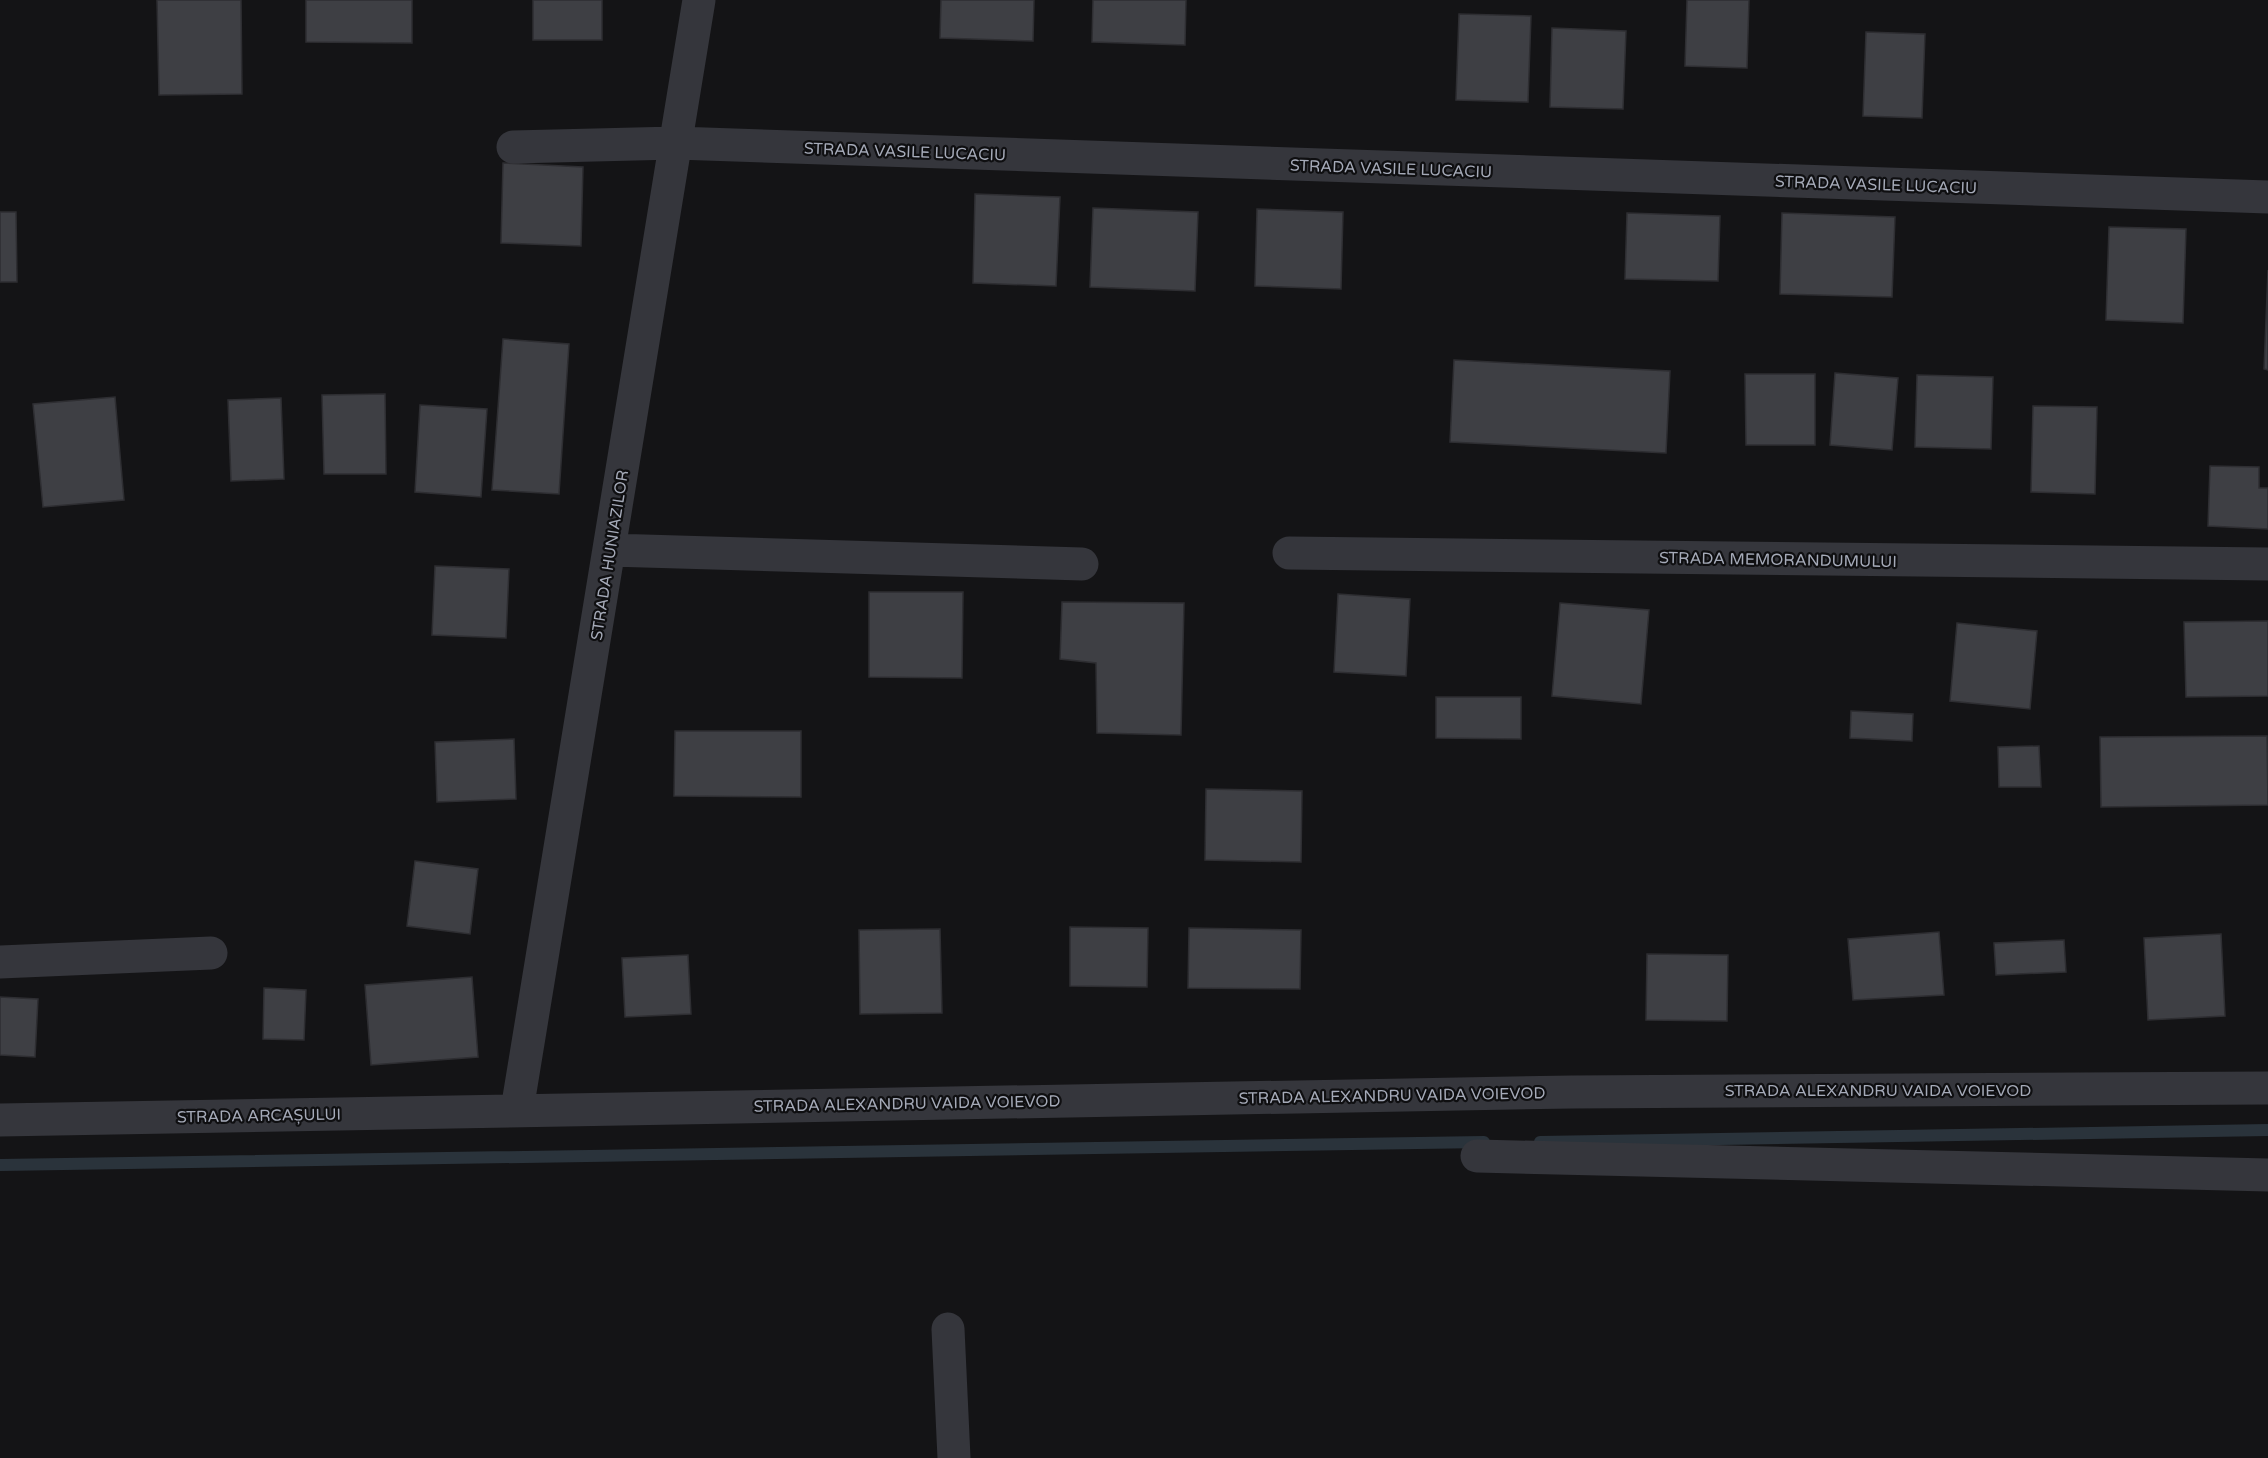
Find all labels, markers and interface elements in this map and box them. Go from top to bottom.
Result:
street label: STRADA VASILE LUCACIU [804,138,1006,166]
street label: STRADA VASILE LUCACIU [1290,155,1492,183]
street label: STRADA VASILE LUCACIU [1775,171,1977,199]
street label: STRADA HUNIAZILOR [587,469,633,642]
street label: STRADA MEMORANDUMULUI [1659,548,1897,572]
street label: STRADA ALEXANDRU VAIDA VOIEVOD [1725,1081,2031,1101]
street label: STRADA ALEXANDRU VAIDA VOIEVOD [1239,1083,1545,1109]
street label: STRADA ALEXANDRU VAIDA VOIEVOD [754,1091,1060,1117]
street label: STRADA ARCAȘULUI [177,1105,341,1127]

